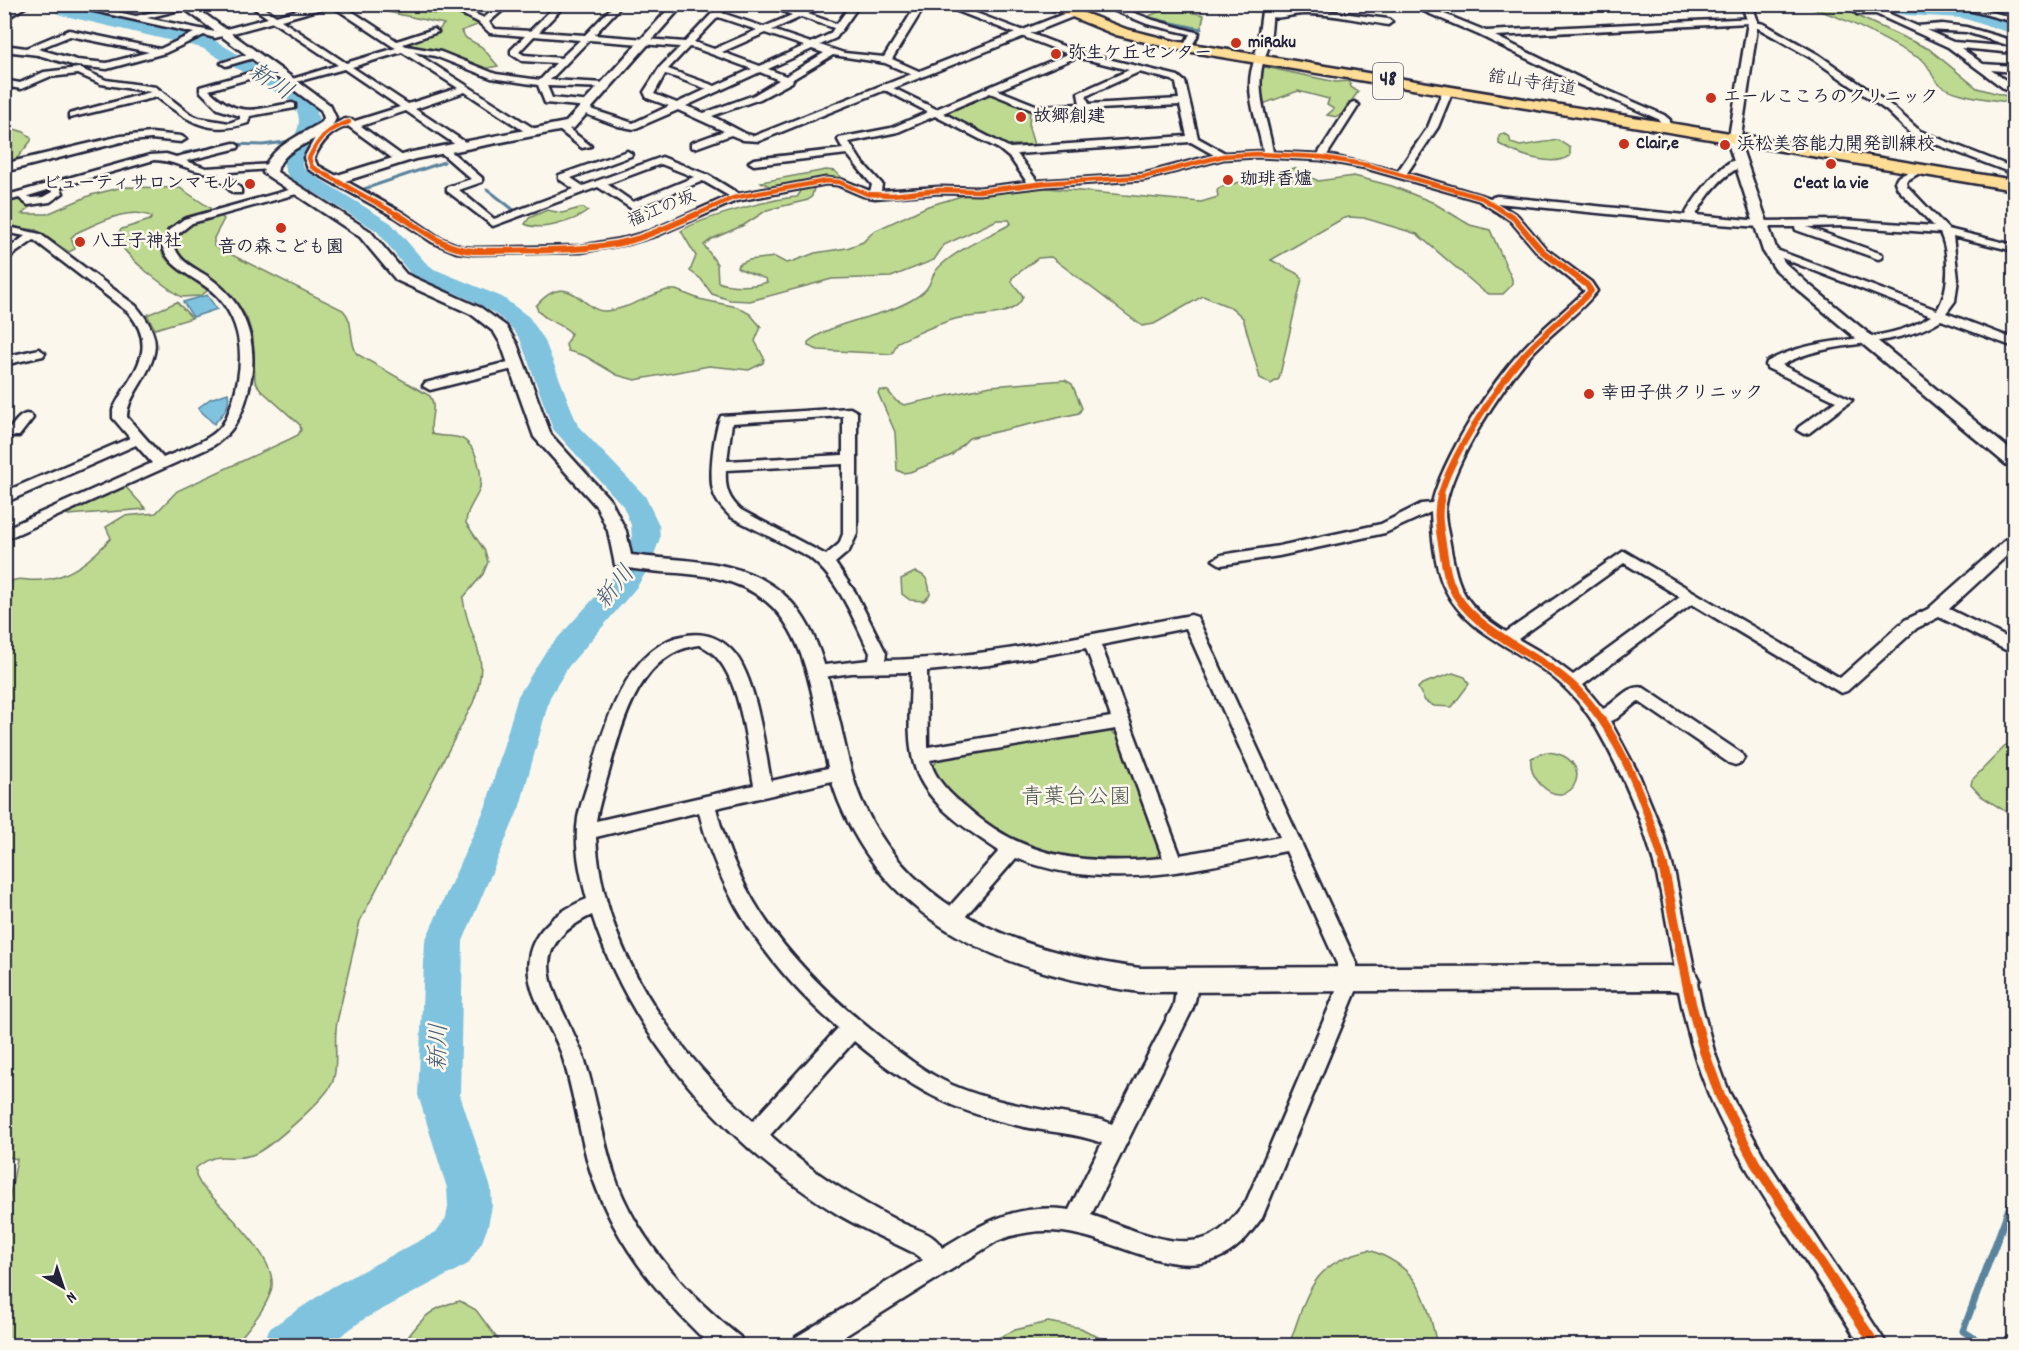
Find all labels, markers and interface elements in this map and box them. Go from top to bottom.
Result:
place label: miRaku [1248,31,1296,56]
marker: miRaku [1229,36,1243,50]
place label: 弥生ケ丘センター [1068,42,1212,67]
marker: 弥生ケ丘センター [1049,47,1063,61]
water label: 新川 [241,56,299,110]
road number: 48 [1373,63,1403,99]
street label: 舘山寺街道 [1486,65,1578,103]
place label: エールこころのクリニック [1723,86,1938,111]
marker: エールこころのクリニック [1704,91,1718,105]
place label: 故郷創建 [1033,105,1105,130]
marker: 故郷創建 [1014,110,1028,124]
place label: Clair,e [1636,132,1679,157]
place label: 浜松美容能力開発訓練校 [1737,133,1935,158]
marker: Clair,e [1617,137,1631,151]
marker: 浜松美容能力開発訓練校 [1718,138,1732,152]
marker: C'eat la vie [1824,157,1838,171]
place label: 珈琲香爐 [1240,168,1312,193]
place label: ビューティサロンマモル [43,172,238,197]
place label: C'eat la vie [1793,172,1869,197]
marker: 珈琲香爐 [1221,173,1235,187]
marker: ビューティサロンマモル [243,177,257,191]
street label: 福江の坂 [624,185,700,235]
marker: 音の森こども園 [274,221,288,235]
place label: 八王子神社 [92,230,182,255]
marker: 八王子神社 [73,235,87,249]
place label: 音の森こども園 [218,236,344,261]
place label: 幸田子供クリニック [1601,382,1763,407]
marker: 幸田子供クリニック [1582,387,1596,401]
water label: 新川 [588,559,644,617]
park label: 青葉台公園 [1021,783,1131,814]
water label: 新川 [422,1022,458,1072]
north arrow [33,1257,93,1317]
text: N [60,1285,81,1308]

